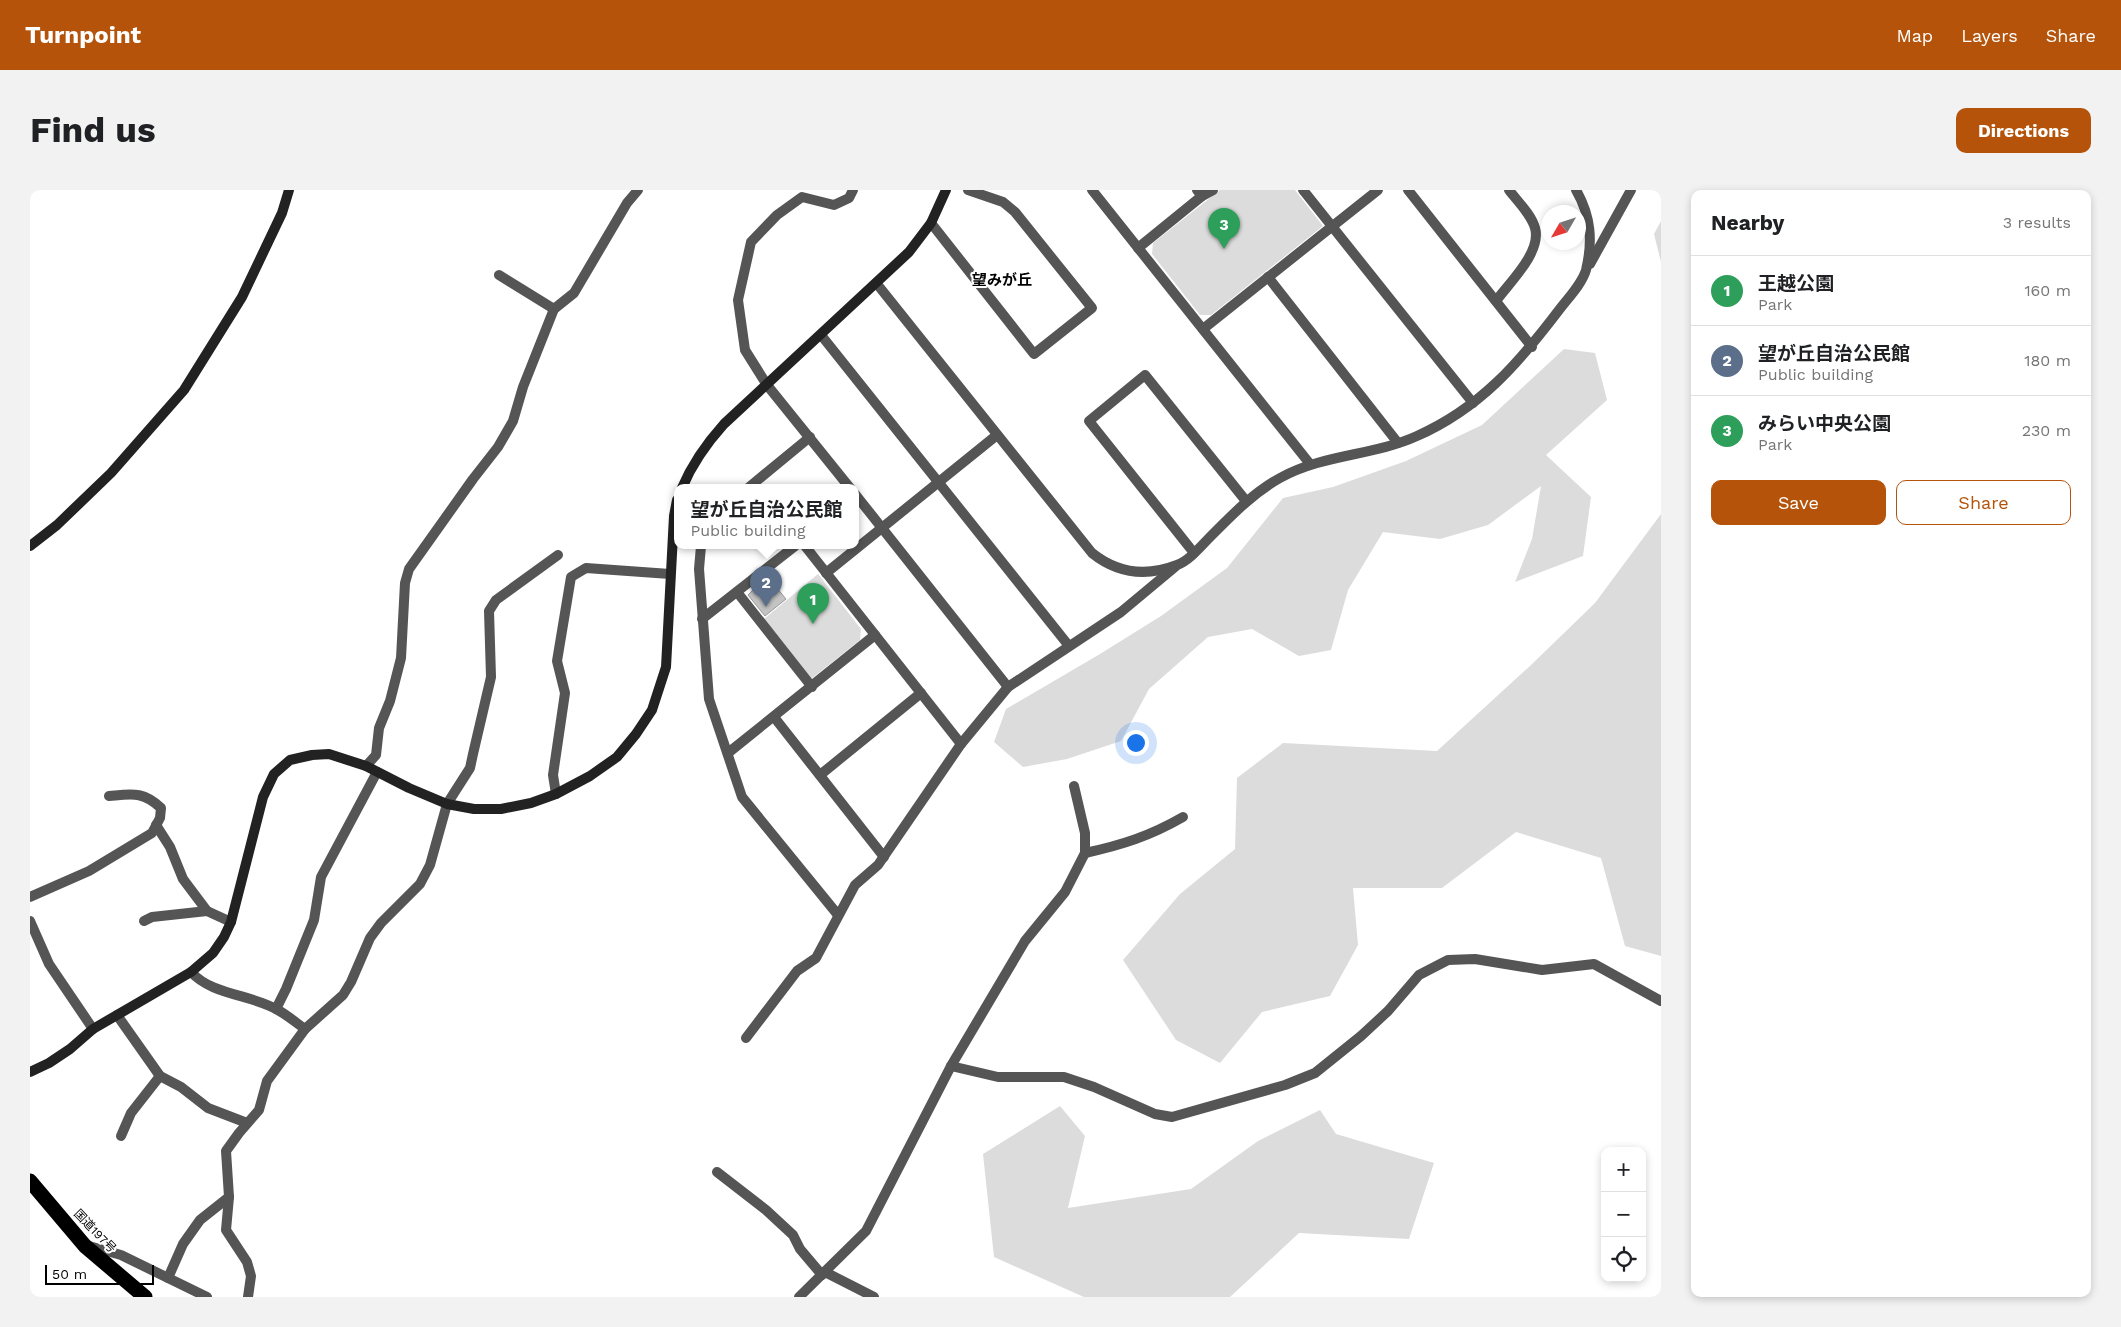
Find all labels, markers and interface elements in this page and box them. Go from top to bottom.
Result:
text: Turnpoint [25,21,141,49]
text: Map [1896,25,1933,46]
text: Layers [1961,25,2018,46]
text: Share [2046,25,2096,46]
button: Directions [1956,108,2091,153]
text: Find us [30,109,156,151]
north arrow [1541,205,1586,250]
pin: 3 [1208,208,1240,249]
text: Nearby [1711,210,1784,235]
text: 3 results [2003,213,2071,232]
district label: 望みが丘 [972,271,1032,289]
text: 王越公園 [1758,272,1834,295]
text: 1 [1724,281,1730,300]
text: 160 m [2024,281,2071,300]
text: Park [1758,295,1792,314]
text: 望が丘自治公民館 [1758,342,1910,365]
text: 2 [1722,351,1732,370]
text: 180 m [2024,351,2071,370]
text: Public building [1758,365,1873,384]
text: みらい中央公園 [1758,412,1891,435]
text: 3 [1722,421,1732,440]
text: 230 m [2022,421,2071,440]
text: Park [1758,435,1792,454]
button: Save [1711,480,1886,525]
button: Share [1896,480,2071,525]
popup [674,484,859,549]
text: 望が丘自治公民館 [690,498,843,521]
text: Public building [690,521,805,540]
pin: 2 [750,566,782,607]
pin: 1 [797,583,829,624]
your location [1123,730,1149,756]
map controls [1601,1147,1646,1282]
button: + [1601,1147,1646,1192]
button: − [1601,1192,1646,1237]
street label: 国道197号 [71,1207,119,1255]
button: locate [1601,1237,1646,1282]
scale bar [45,1262,154,1285]
text: 50 m [52,1266,87,1282]

